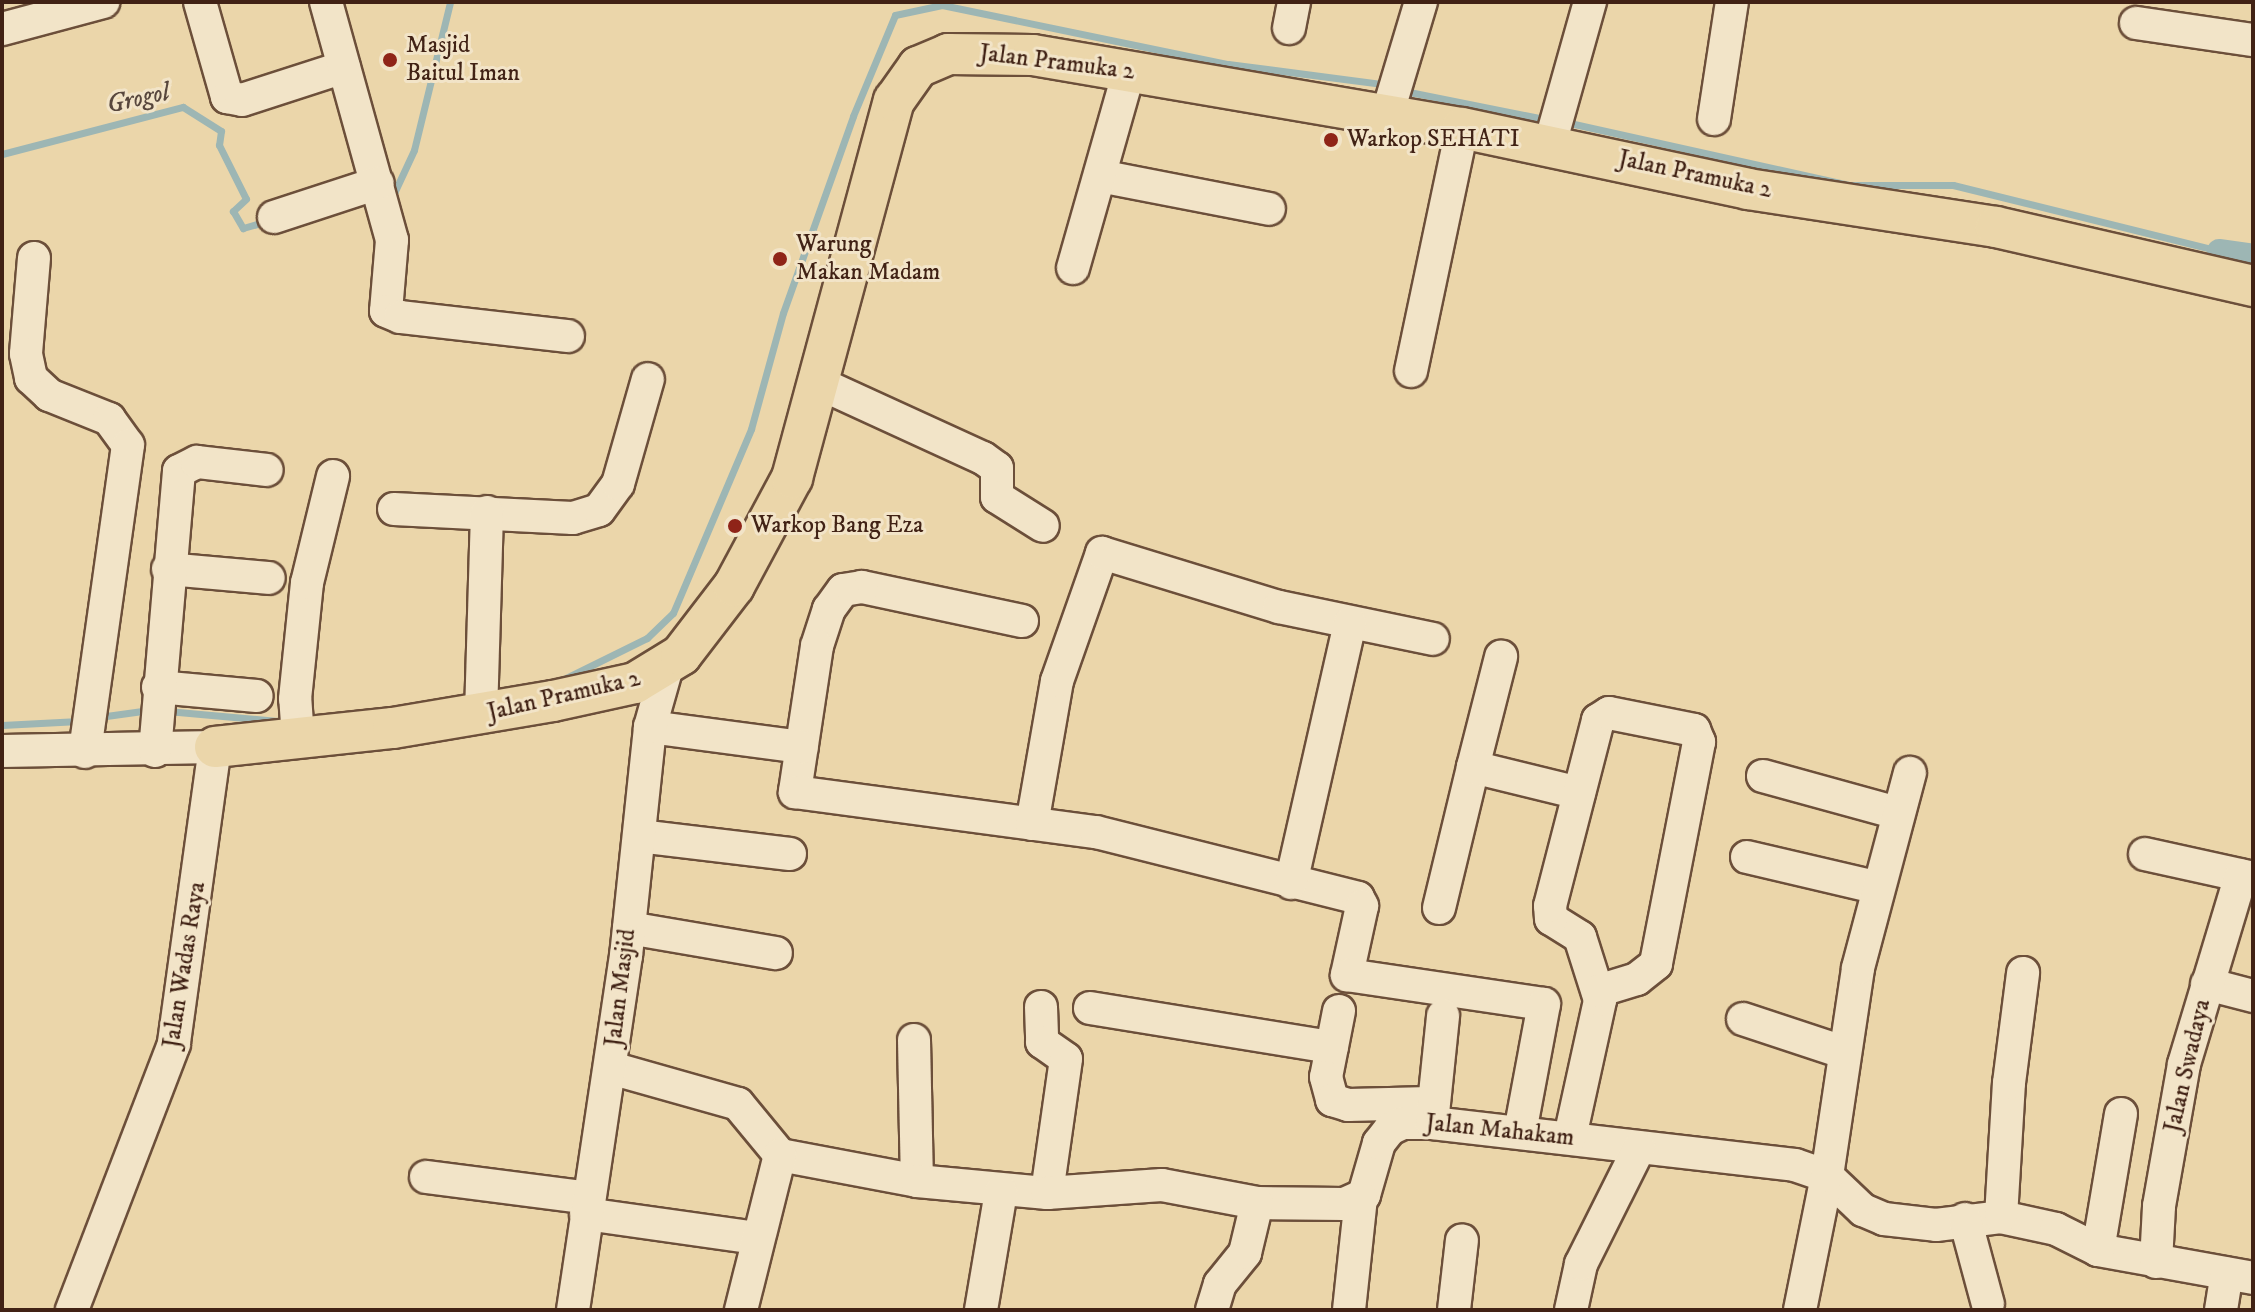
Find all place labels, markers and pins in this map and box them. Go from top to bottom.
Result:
place label: Masjid Baitul Iman [406,32,520,88]
marker: Masjid Baitul Iman [381,51,399,69]
place label: Warkop SEHATI [1347,126,1520,154]
marker: Warkop SEHATI [1322,131,1340,149]
place label: Warung Makan Madam [796,231,940,287]
marker: Warung Makan Madam [771,250,789,268]
place label: Warkop Bang Eza [751,512,923,540]
marker: Warkop Bang Eza [726,517,744,535]

